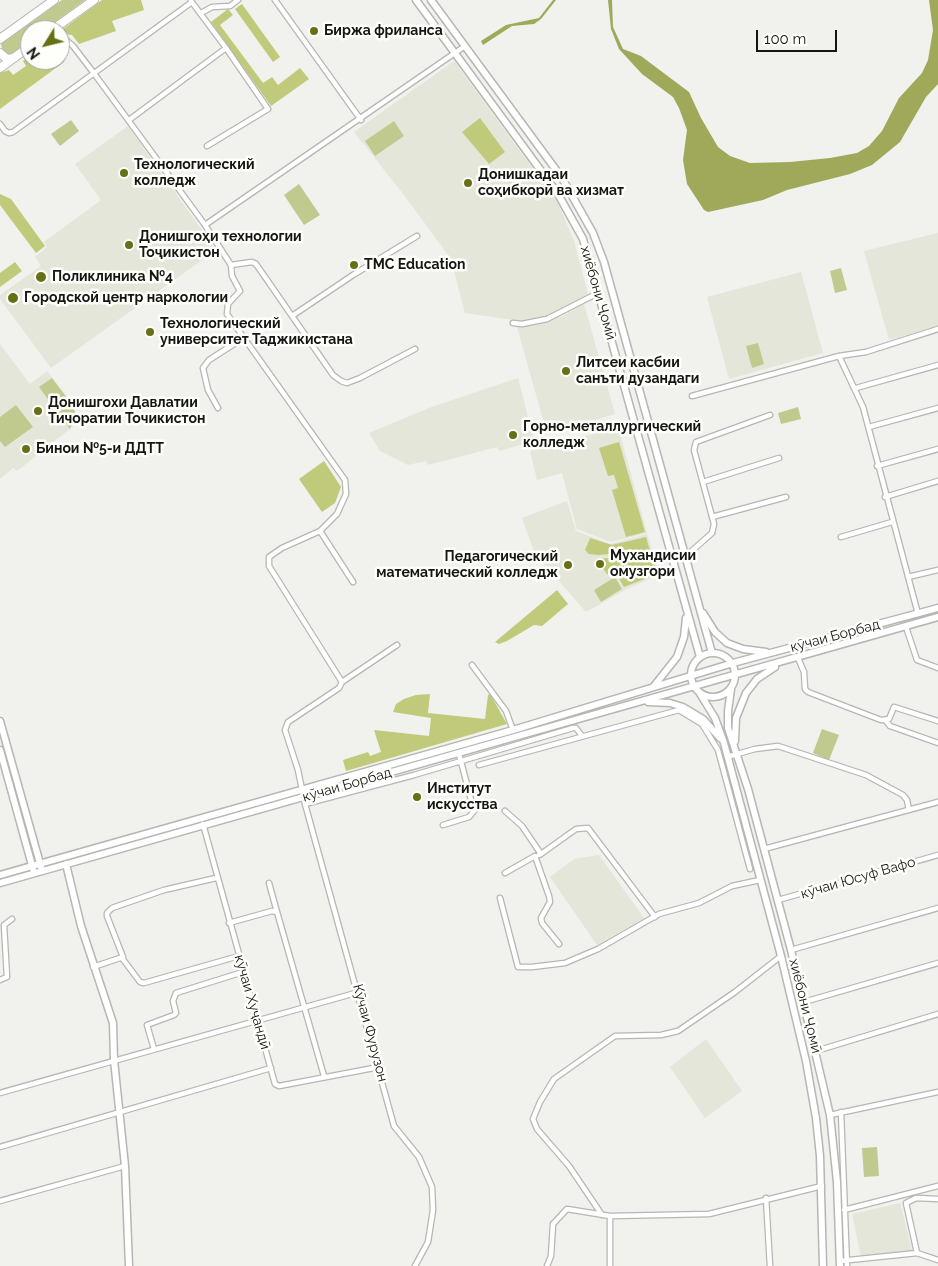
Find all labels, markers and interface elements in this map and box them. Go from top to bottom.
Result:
north arrow [20,20,70,70]
scale bar [758,20,839,52]
place label: Биржа фриланса [324,23,443,39]
marker: Биржа фриланса [308,25,320,37]
text: 100 m [764,30,806,48]
text: N [24,44,43,62]
place label: Технологический колледж [134,157,254,190]
marker: Технологический колледж [118,167,130,179]
place label: Донишкадаи соҳибкорӣ ва хизмат [478,167,624,200]
marker: Донишкадаи соҳибкорӣ ва хизмат [462,177,474,189]
place label: Донишгоҳи технологии Тоҷикистон [139,229,302,262]
marker: Донишгоҳи технологии Тоҷикистон [123,239,135,251]
street label: хиёбони Ҷомӣ [577,244,619,342]
place label: TMC Education [364,257,465,273]
marker: TMC Education [348,259,360,271]
place label: Поликлиника №4 [52,269,173,285]
marker: Поликлиника №4 [34,270,48,284]
place label: Городской центр наркологии [24,290,228,306]
marker: Городской центр наркологии [6,291,20,305]
place label: Технологический университет Таджикистана [160,316,353,348]
marker: Технологический университет Таджикистана [144,326,156,338]
place label: Литсеи касбии санъти дузандаги [576,355,699,388]
marker: Литсеи касбии санъти дузандаги [560,365,572,377]
place label: Донишгохи Давлатии Тичоратии Точикистон [48,395,205,428]
marker: Донишгохи Давлатии Тичоратии Точикистон [32,405,44,417]
place label: Горно-металлургический колледж [523,419,701,452]
marker: Горно-металлургический колледж [507,429,519,441]
place label: Бинои №5-и ДДТТ [36,441,164,457]
marker: Бинои №5-и ДДТТ [20,443,32,455]
place label: Мухандисии омузгори [610,548,696,580]
place label: Педагогический математический колледж [376,549,558,582]
marker: Мухандисии омузгори [594,558,606,570]
marker: Педагогический математический колледж [562,559,574,571]
street label: кӯчаи Борбад [788,616,882,656]
street label: кӯчаи Борбад [300,764,394,806]
place label: Институт искусства [427,781,498,814]
marker: Институт искусства [411,791,423,803]
street label: кӯчаи Юсуф Вафо [799,854,917,902]
street label: кӯчаи Хуҷандӣ [230,953,274,1051]
street label: хиёбони Ҷомӣ [785,957,825,1055]
street label: Кӯчаи Фурузон [349,982,391,1084]

